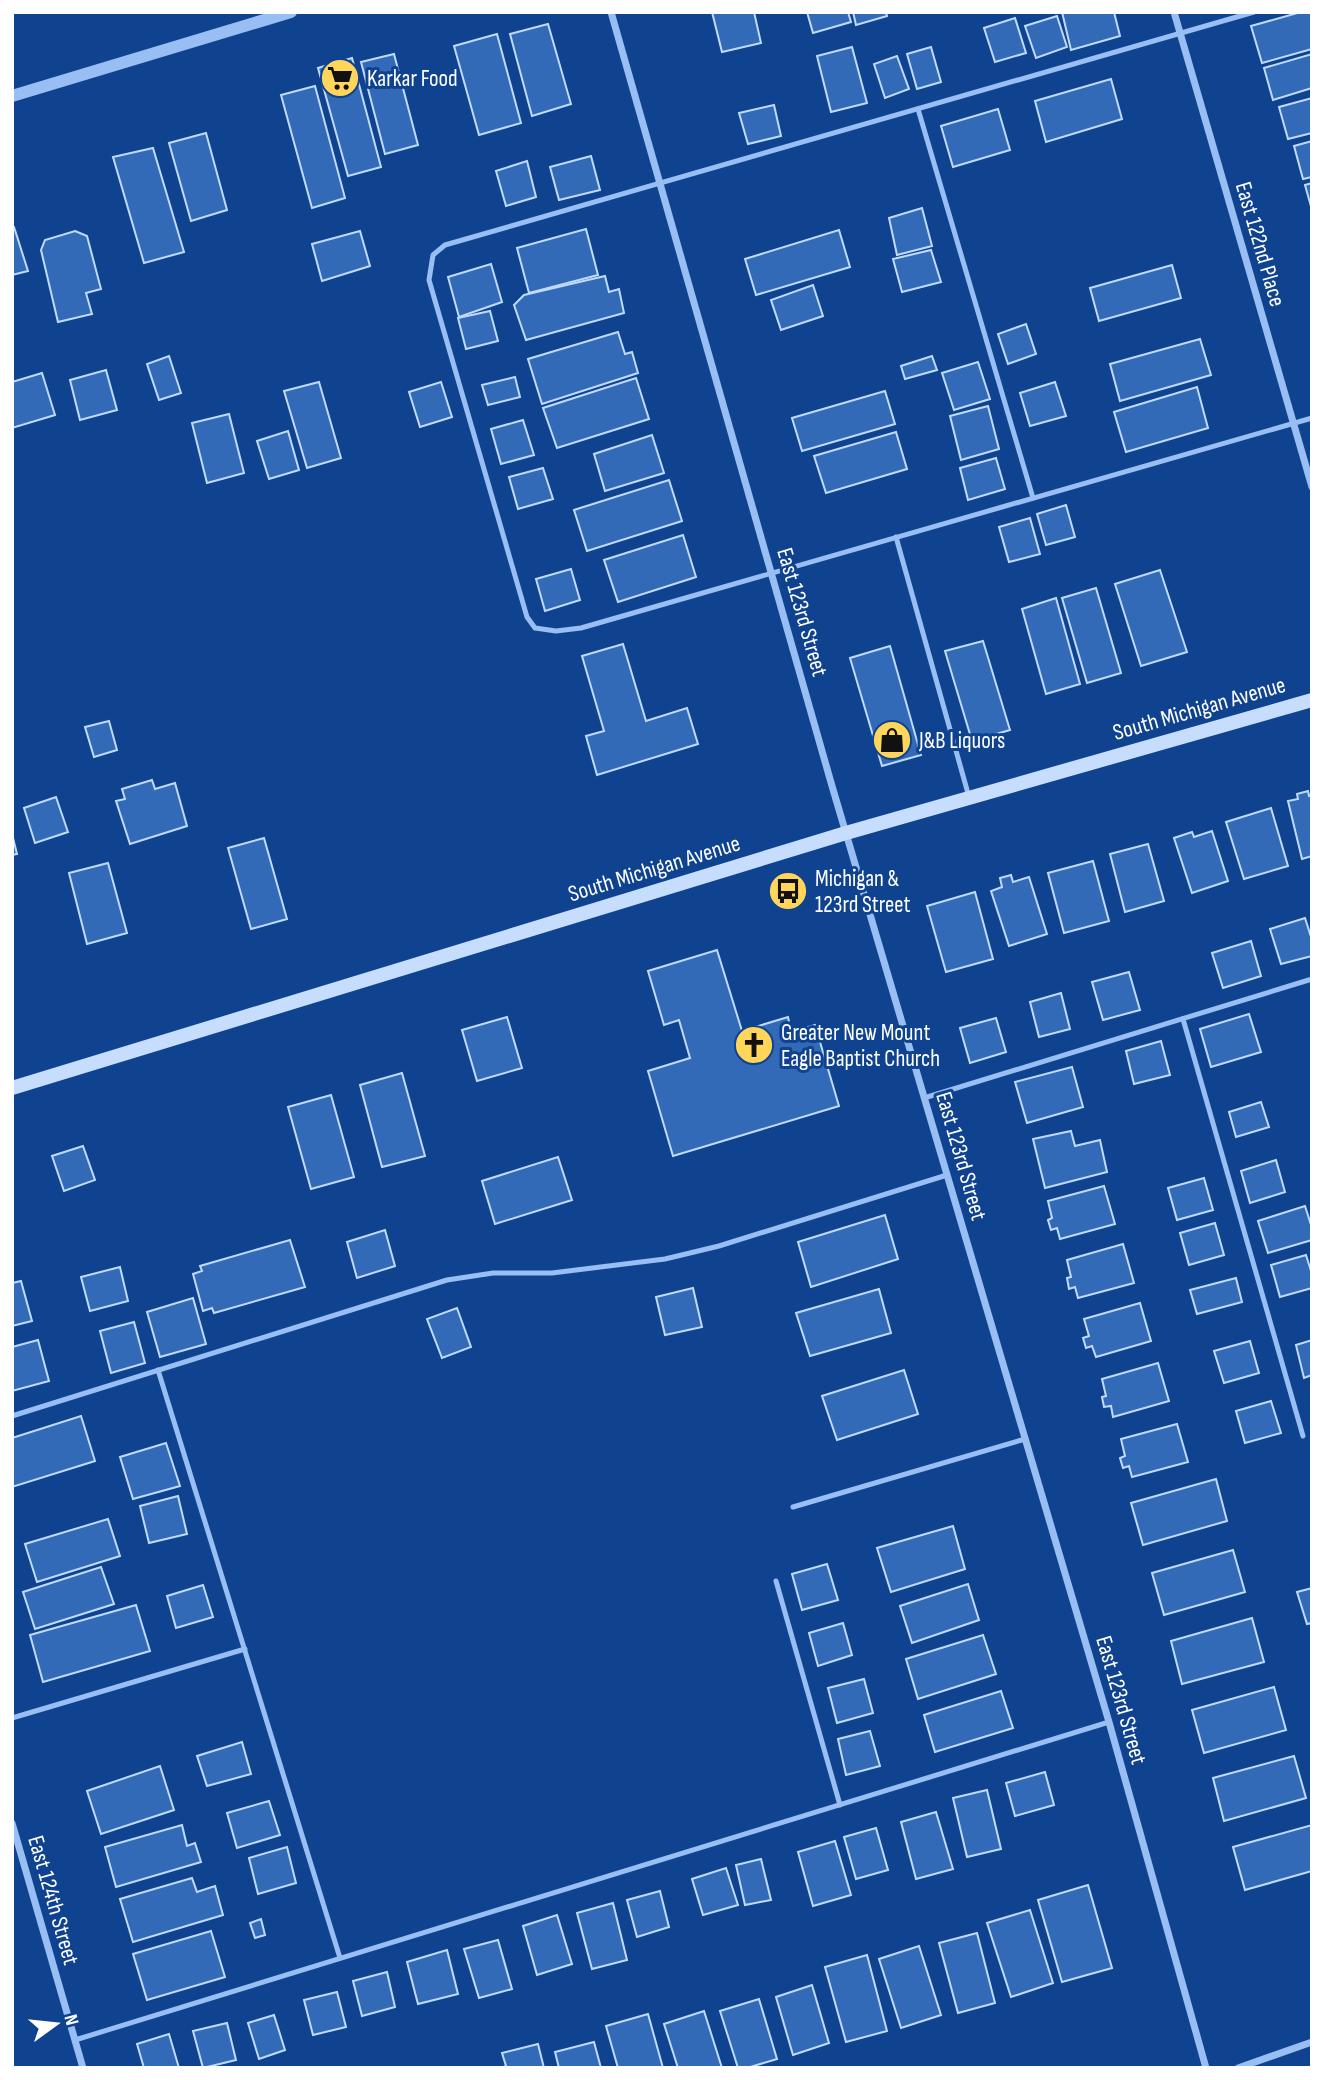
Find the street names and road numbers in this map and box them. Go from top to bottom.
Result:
street label: East 122nd Place [1229,179,1291,310]
street label: East 123rd Street [770,545,834,680]
street label: South Michigan Avenue [1110,671,1289,747]
street label: South Michigan Avenue [565,830,744,908]
street label: East 123rd Street [929,1089,993,1224]
street label: East 123rd Street [1089,1633,1153,1768]
street label: East 124th Street [21,1832,85,1968]

